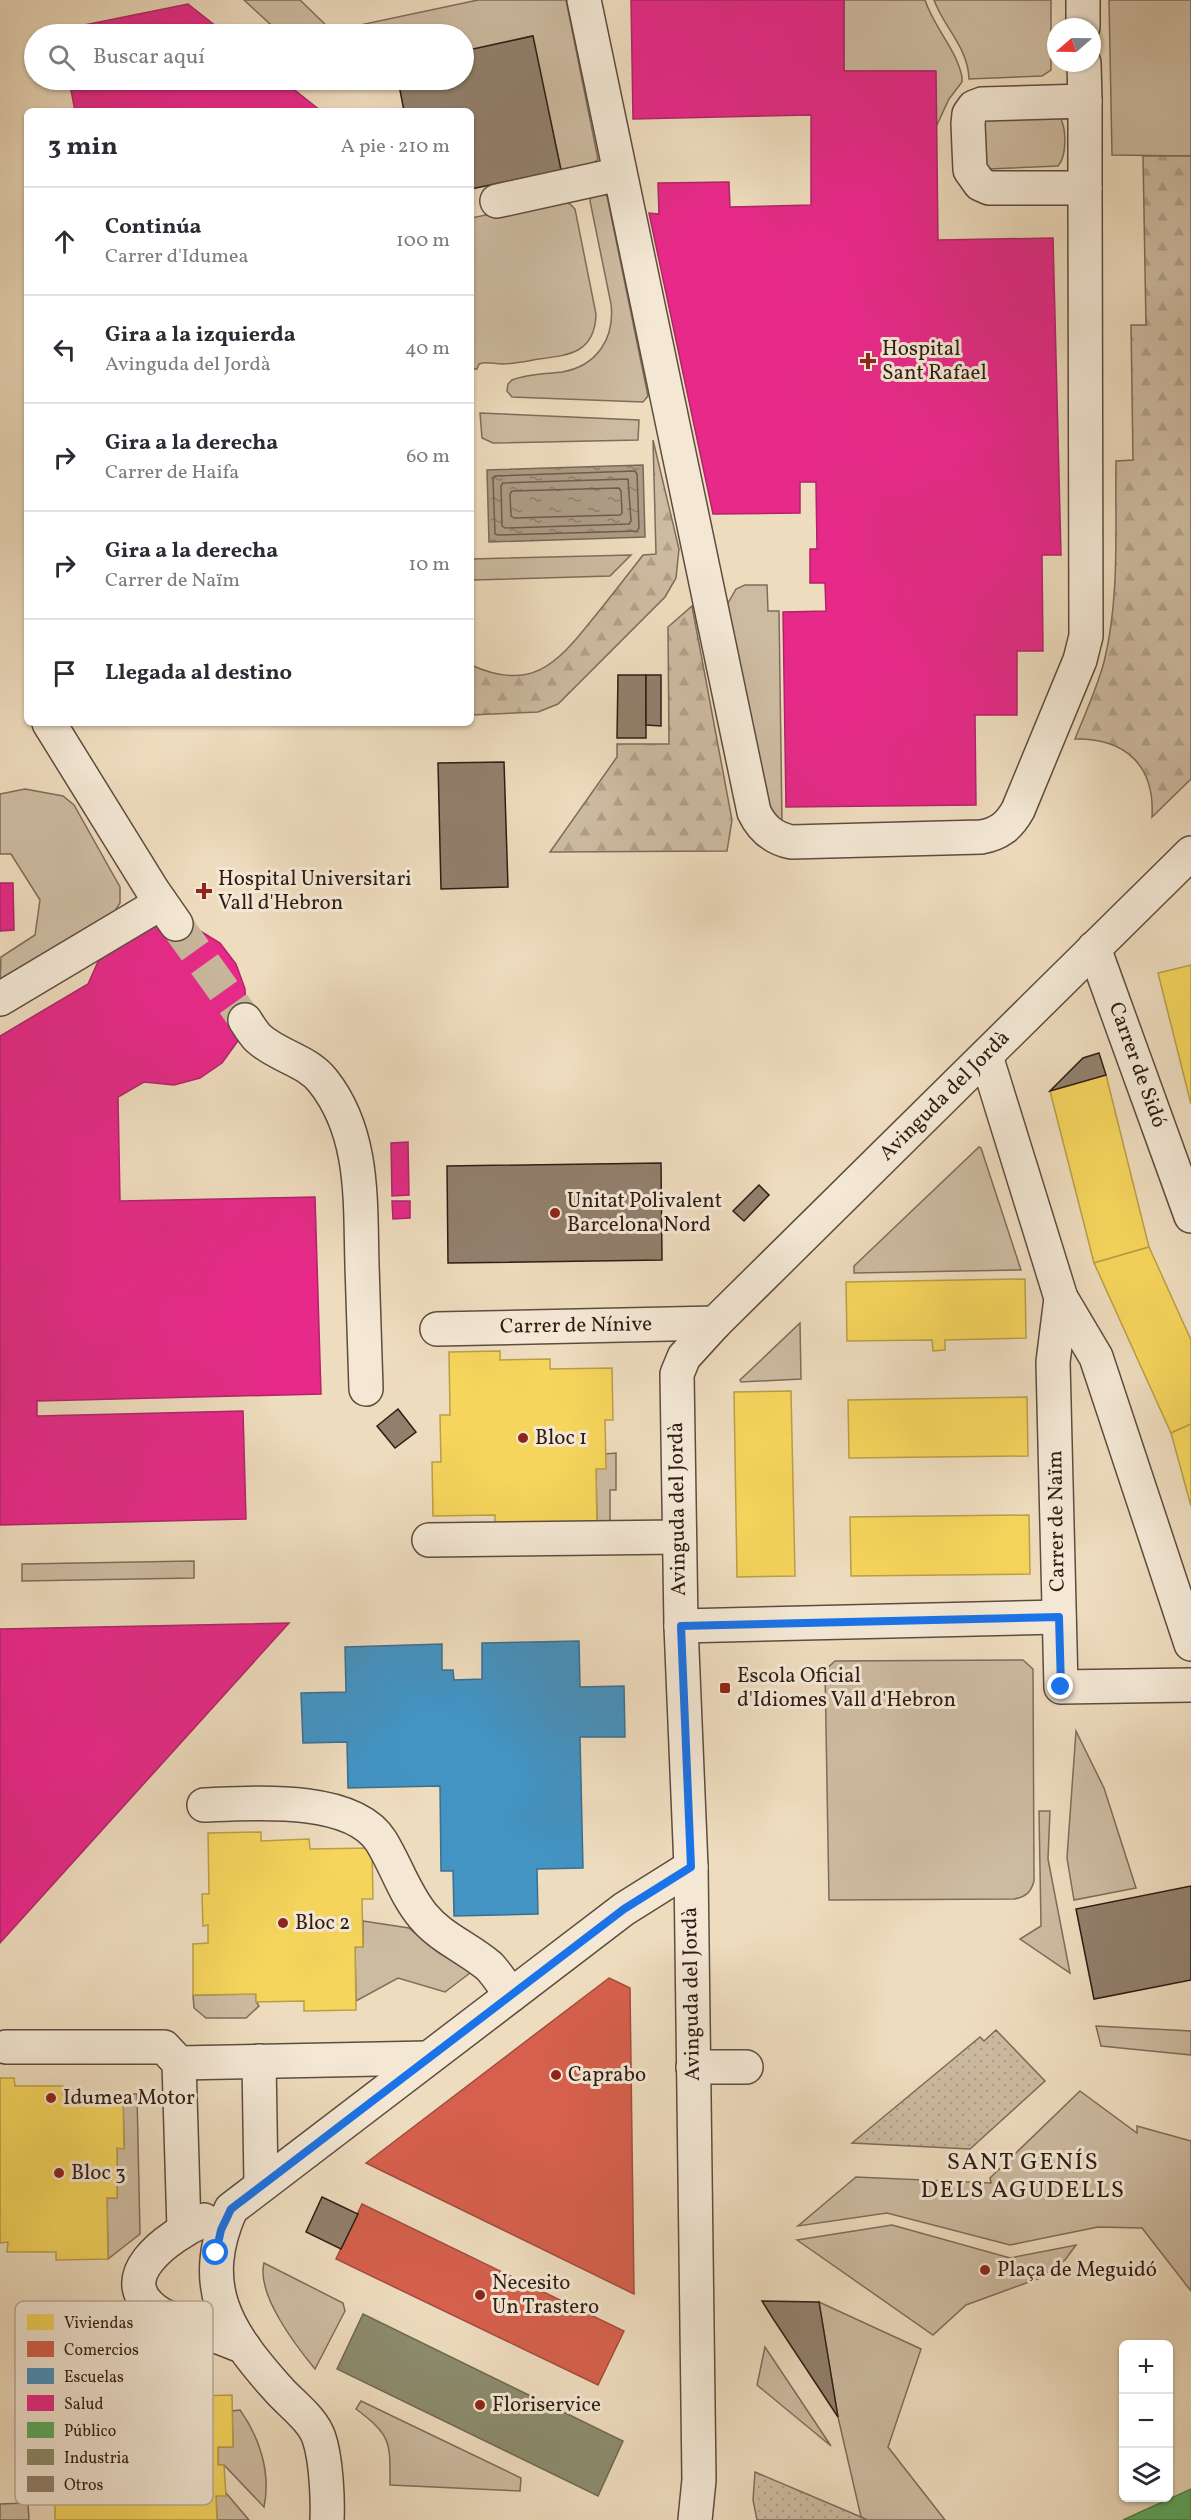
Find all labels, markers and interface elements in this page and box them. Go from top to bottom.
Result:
north arrow [1047,18,1101,72]
search box [24,24,474,90]
icon: search [45,41,78,74]
text: Buscar aquí [93,42,205,73]
text: 3 min [48,129,118,165]
text: A pie · 210 m [341,133,450,161]
text: Continúa [105,212,202,243]
icon: ahead [48,225,81,258]
text: 100 m [396,227,450,255]
text: Carrer d'Idumea [105,243,248,271]
text: Gira a la izquierda [105,320,296,351]
icon: left [48,333,81,366]
text: 40 m [405,335,450,363]
place label: Hospital Sant Rafael [882,335,987,388]
text: Avinguda del Jordà [105,351,271,379]
marker: Hospital Sant Rafael [859,352,877,370]
text: Gira a la derecha [105,428,278,459]
icon: right [48,441,81,474]
text: 60 m [406,443,450,471]
text: Carrer de Haifa [105,459,239,487]
text: Gira a la derecha [105,536,278,567]
icon: right [48,549,81,582]
text: 10 m [409,551,450,579]
text: Carrer de Naïm [105,567,240,595]
icon: arrive [48,657,81,690]
text: Llegada al destino [105,658,292,689]
place label: Hospital Universitari Vall d'Hebron [218,865,412,918]
marker: Hospital Universitari Vall d'Hebron [195,882,213,900]
street label: Carrer de Sidó [1101,998,1173,1132]
street label: Avinguda del Jordà [873,1024,1017,1168]
place label: Unitat Polivalent Barcelona Nord [567,1187,722,1240]
marker: Unitat Polivalent Barcelona Nord [548,1206,562,1220]
street label: Carrer de Nínive [500,1310,652,1342]
street label: Avinguda del Jordà [662,1422,694,1596]
place label: Bloc 1 [535,1424,587,1453]
marker: Bloc 1 [516,1431,530,1445]
street label: Carrer de Naïm [1041,1450,1073,1592]
place label: Escola Oficial d'Idiomes Vall d'Hebron [737,1662,956,1715]
route end [1047,1673,1073,1699]
marker: Escola Oficial d'Idiomes Vall d'Hebron [718,1681,732,1695]
street label: Avinguda del Jordà [676,1907,708,2081]
place label: Bloc 2 [295,1909,350,1938]
marker: Bloc 2 [276,1916,290,1930]
place label: Caprabo [568,2061,646,2090]
marker: Caprabo [549,2068,563,2082]
place label: Idumea Motor [63,2084,195,2113]
marker: Idumea Motor [44,2091,58,2105]
district label: SANT GENÍS DELS AGUDELLS [920,2146,1126,2208]
place label: Bloc 3 [71,2159,126,2188]
marker: Bloc 3 [52,2166,66,2180]
route start [202,2239,228,2265]
place label: Plaça de Meguidó [997,2256,1157,2285]
marker: Plaça de Meguidó [978,2263,992,2277]
place label: Necesito Un Trastero [492,2269,599,2322]
marker: Necesito Un Trastero [473,2288,487,2302]
legend [15,2301,213,2505]
text: Viviendas [64,2313,133,2335]
text: Comercios [64,2340,139,2362]
map controls [1119,2340,1173,2502]
button: + [1119,2340,1173,2394]
text: Escuelas [64,2367,124,2389]
place label: Floriservice [492,2391,601,2420]
text: Salud [64,2394,104,2416]
button: − [1119,2394,1173,2448]
marker: Floriservice [473,2398,487,2412]
text: Público [64,2421,116,2443]
text: Industria [64,2448,129,2470]
button: layers [1119,2448,1173,2502]
text: Otros [64,2475,104,2497]

